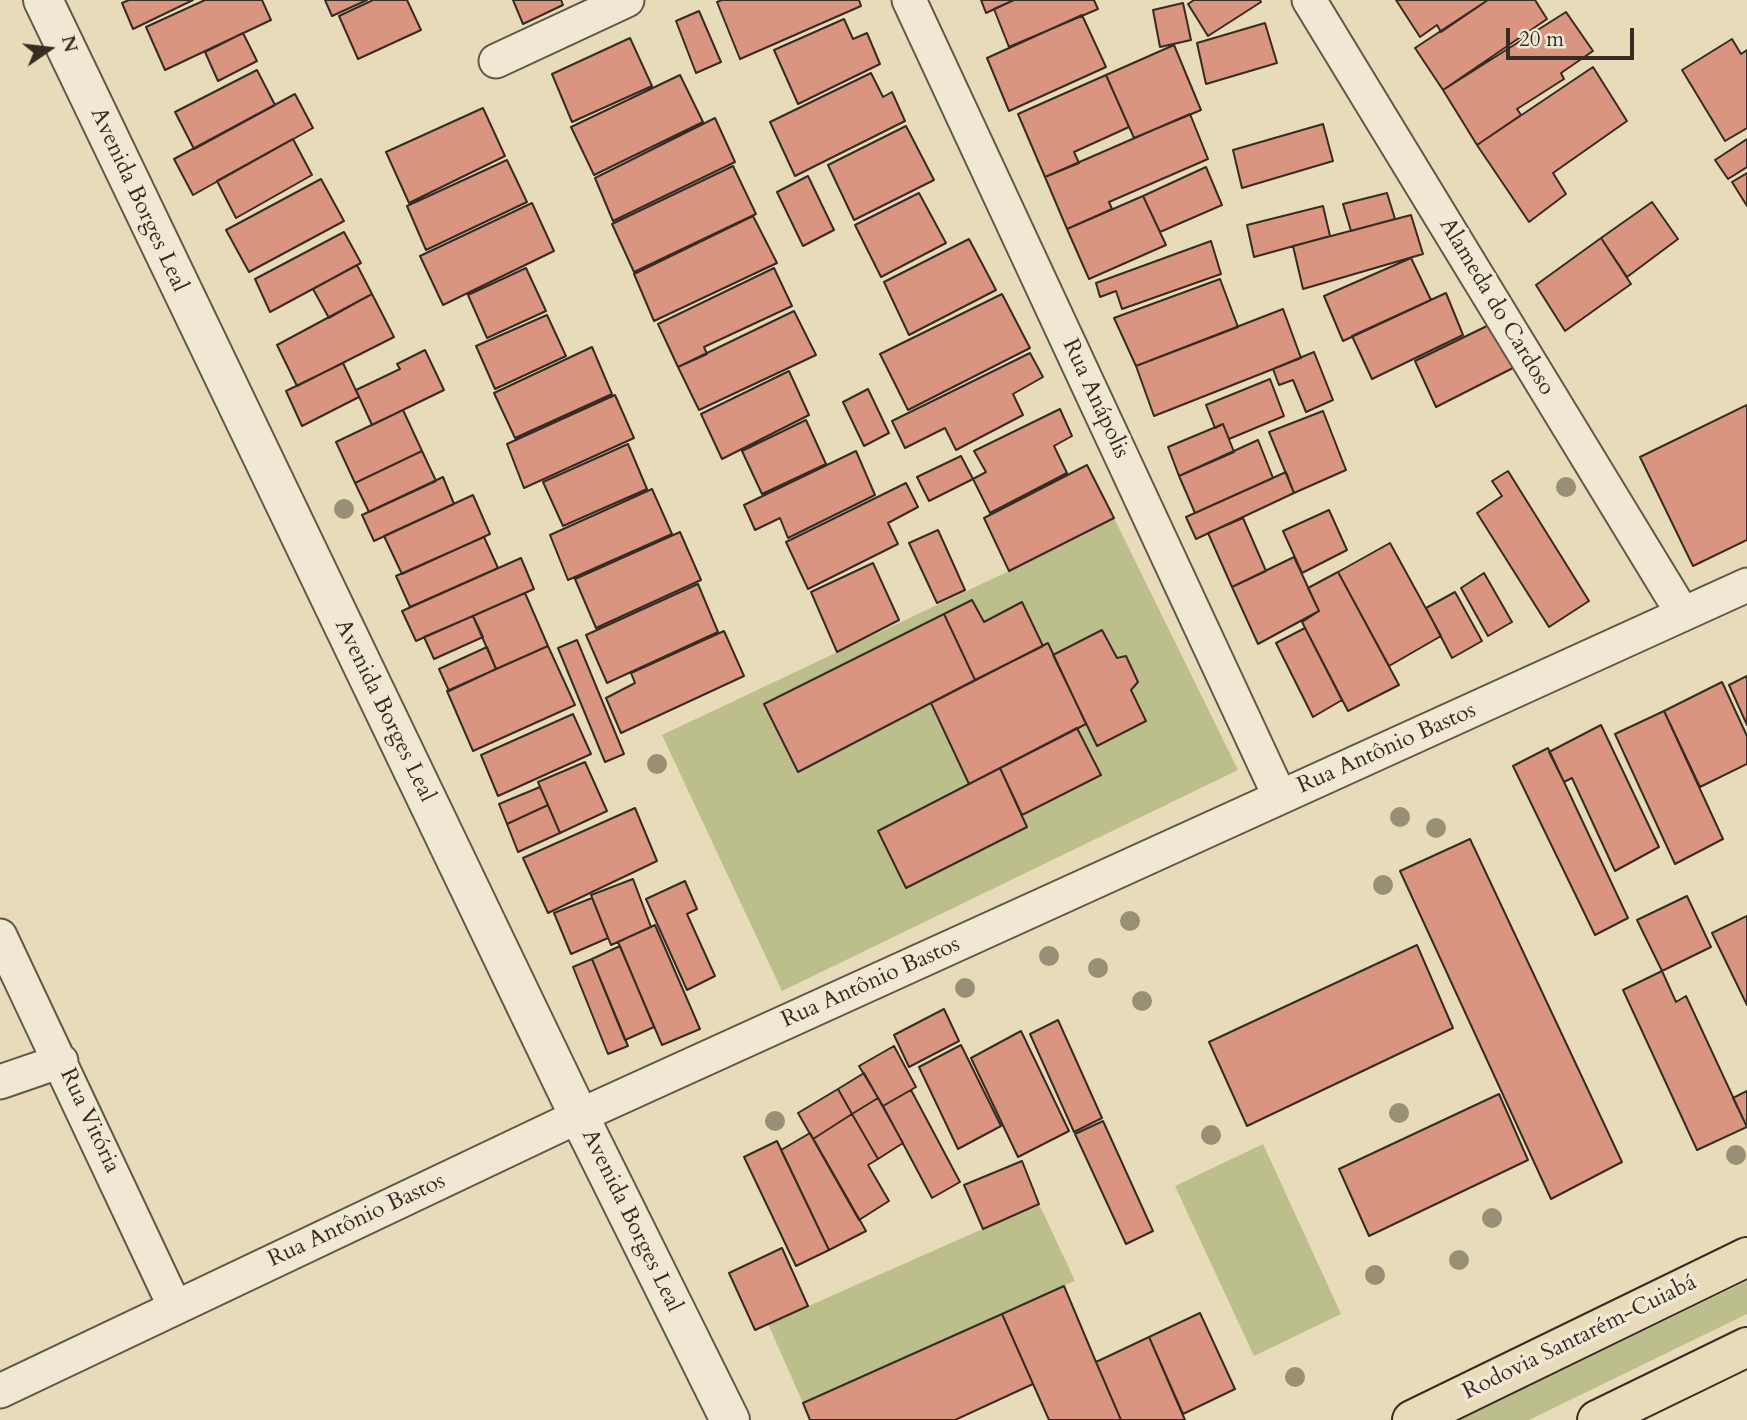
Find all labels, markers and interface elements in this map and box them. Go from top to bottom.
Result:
north arrow [14,14,84,84]
scale bar [1509,14,1637,58]
text: 20 m [1519,25,1564,54]
text: N [55,33,84,55]
street label: Avenida Borges Leal [83,103,193,297]
street label: Alameda do Cardoso [1432,213,1560,401]
street label: Rua Anápolis [1055,335,1135,463]
street label: Avenida Borges Leal [328,615,440,807]
street label: Rua Antônio Bastos [1293,697,1481,801]
street label: Rua Antônio Bastos [777,931,965,1035]
street label: Rua Vitória [53,1064,125,1178]
street label: Avenida Borges Leal [575,1125,687,1317]
street label: Rua Antônio Bastos [264,1168,450,1274]
street label: Rodovia Santarém-Cuiabá [1459,1269,1701,1407]

